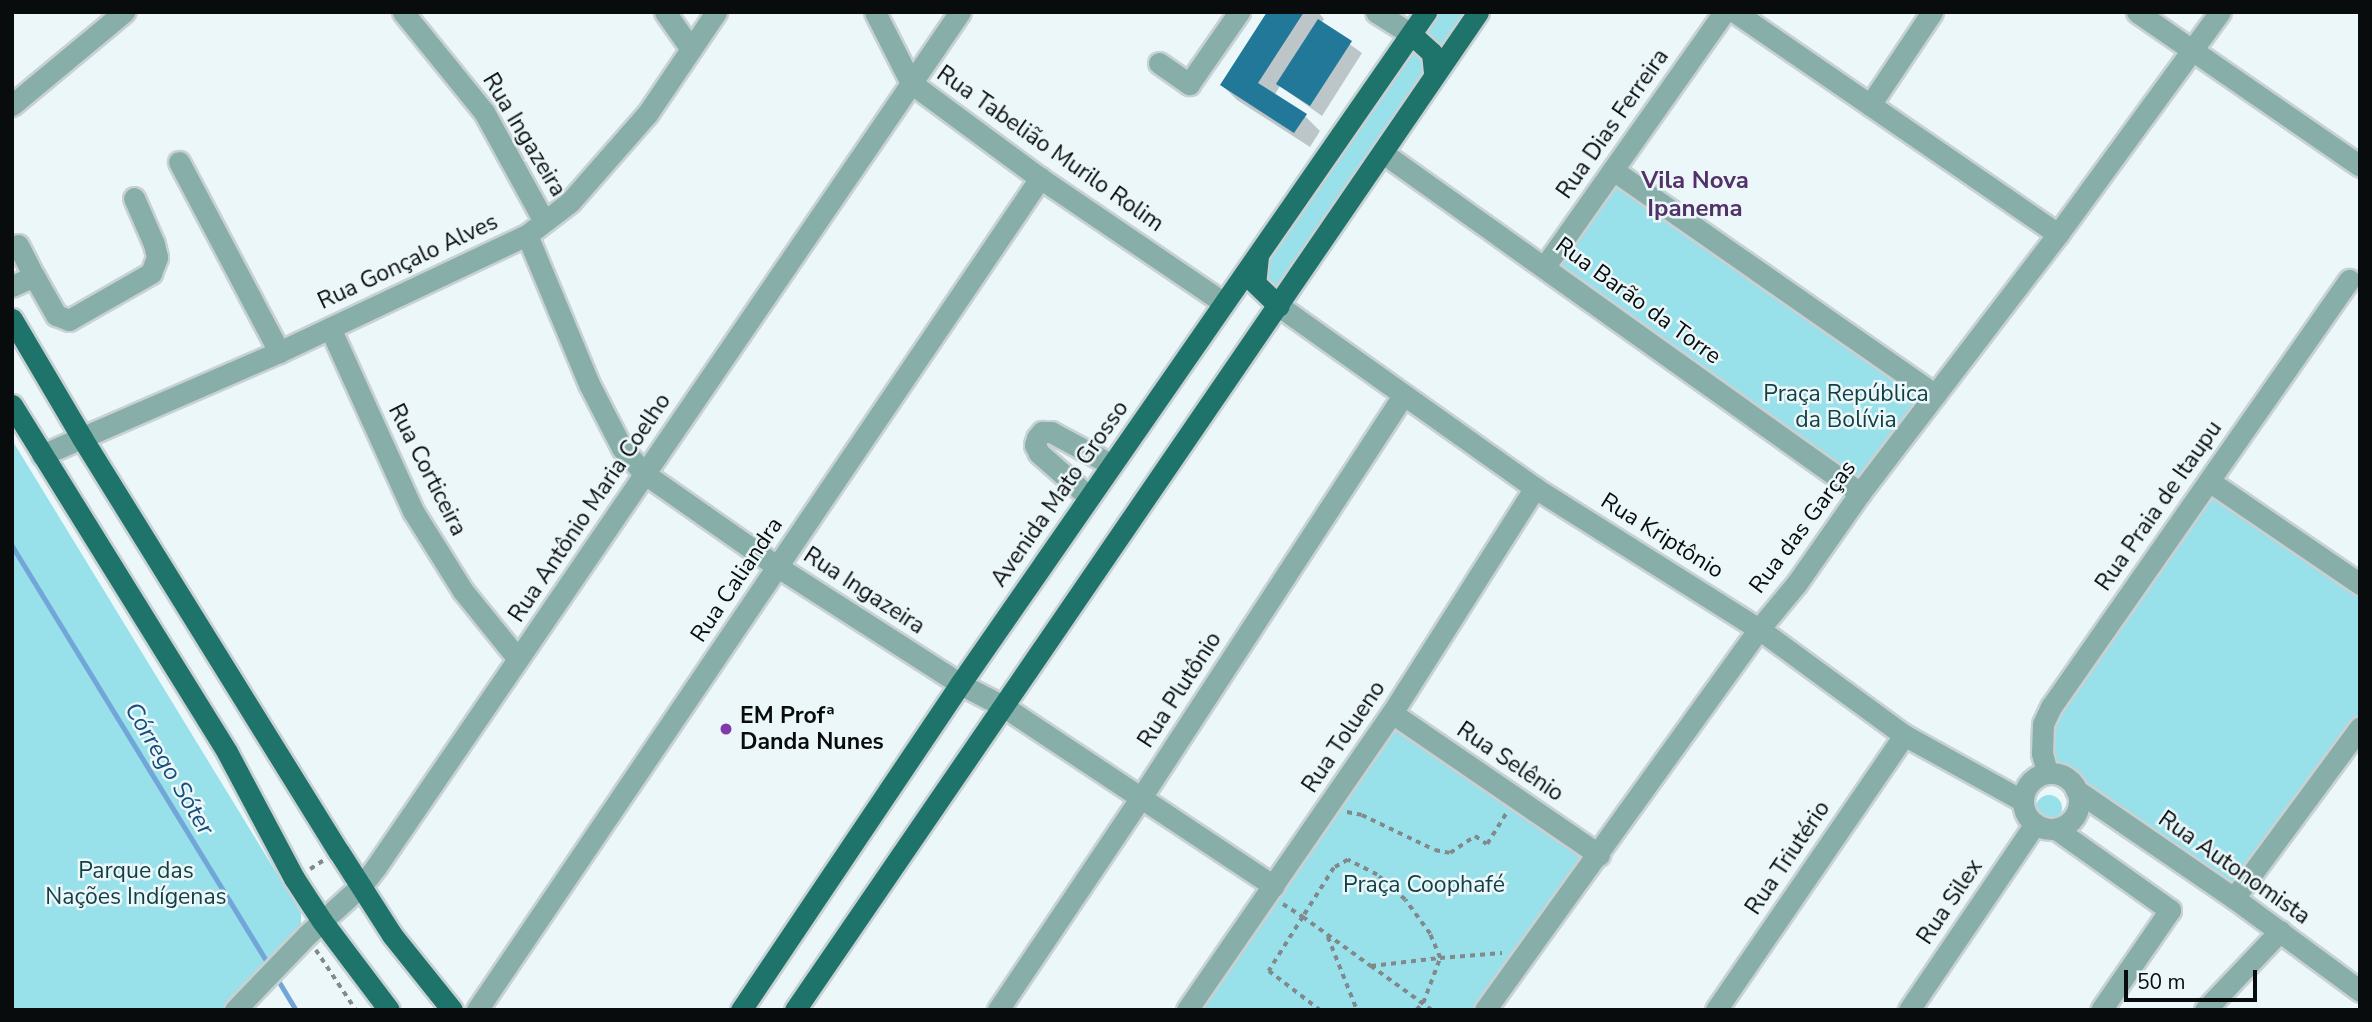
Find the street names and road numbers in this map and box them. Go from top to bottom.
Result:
street label: Rua Dias Ferreira [1551,44,1675,204]
street label: Rua Tabelião Murilo Rolim [931,60,1169,238]
street label: Rua Ingazeira [476,68,572,202]
street label: Rua Gonçalo Alves [314,208,502,316]
street label: Rua Barão da Torre [1550,232,1726,370]
street label: Rua Antônio Maria Coelho [503,388,677,628]
street label: Avenida Mato Grosso [985,396,1135,592]
street label: Rua Corticeira [382,399,472,541]
street label: Rua Praia de Itaupu [2090,416,2228,596]
street label: Rua das Garças [1744,455,1862,599]
street label: Rua Kriptônio [1596,487,1728,585]
street label: Rua Caliandra [685,512,789,648]
street label: Rua Ingazeira [798,541,930,641]
street label: Rua Plutônio [1132,627,1228,753]
street label: Rua Tolueno [1296,676,1392,798]
street label: Rua Selênio [1451,716,1569,808]
street label: Rua Triutério [1740,796,1836,920]
street label: Rua Autonomista [2153,805,2315,931]
street label: Rua Silex [1911,854,1989,950]

